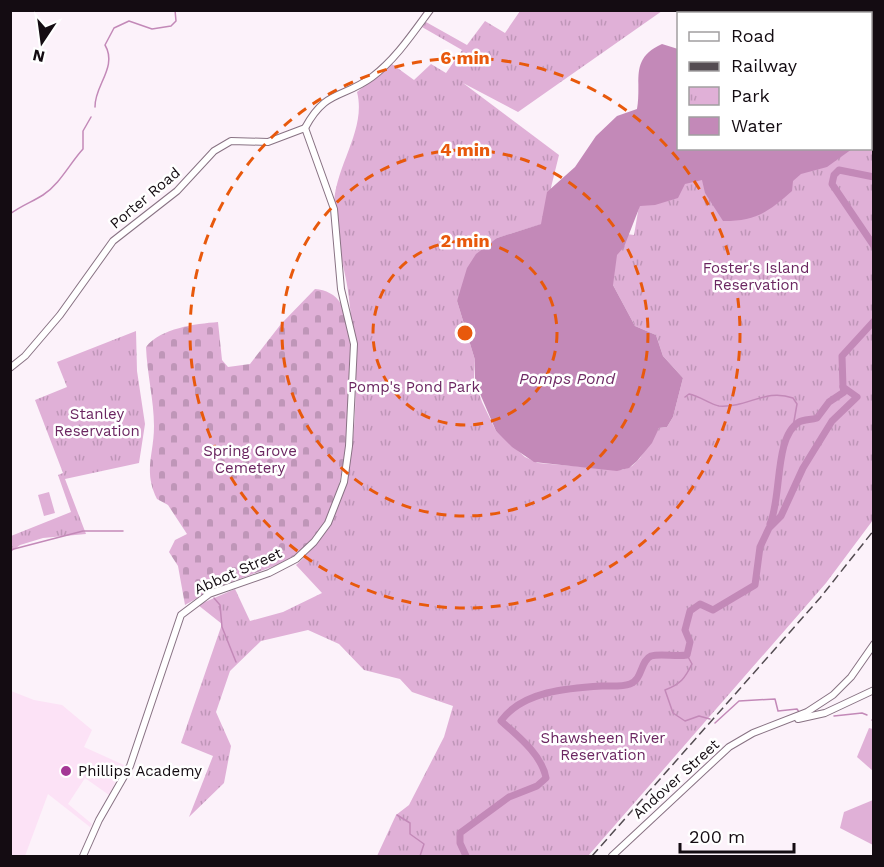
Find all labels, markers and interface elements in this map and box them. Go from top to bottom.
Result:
north arrow [12,12,72,72]
legend [677,12,872,150]
text: Road [731,25,775,46]
text: N [31,46,47,67]
text: 6 min [440,47,490,68]
text: Railway [731,55,798,76]
text: Park [731,85,770,106]
text: Water [731,115,783,136]
text: 4 min [440,139,490,160]
street label: Porter Road [106,163,184,233]
text: 2 min [440,230,490,251]
park label: Foster's Island Reservation [703,259,809,294]
centre of rings [455,323,475,343]
water label: Pomps Pond [519,369,616,388]
park label: Pomp's Pond Park [348,378,480,396]
park label: Stanley Reservation [54,405,140,440]
park label: Spring Grove Cemetery [203,442,297,477]
street label: Abbot Street [191,543,285,598]
park label: Shawsheen River Reservation [541,729,665,764]
street label: Andover Street [629,735,723,823]
place label: Phillips Academy [78,762,202,780]
marker: Phillips Academy [59,764,73,778]
scale bar [680,816,794,854]
text: 200 m [689,826,745,847]

